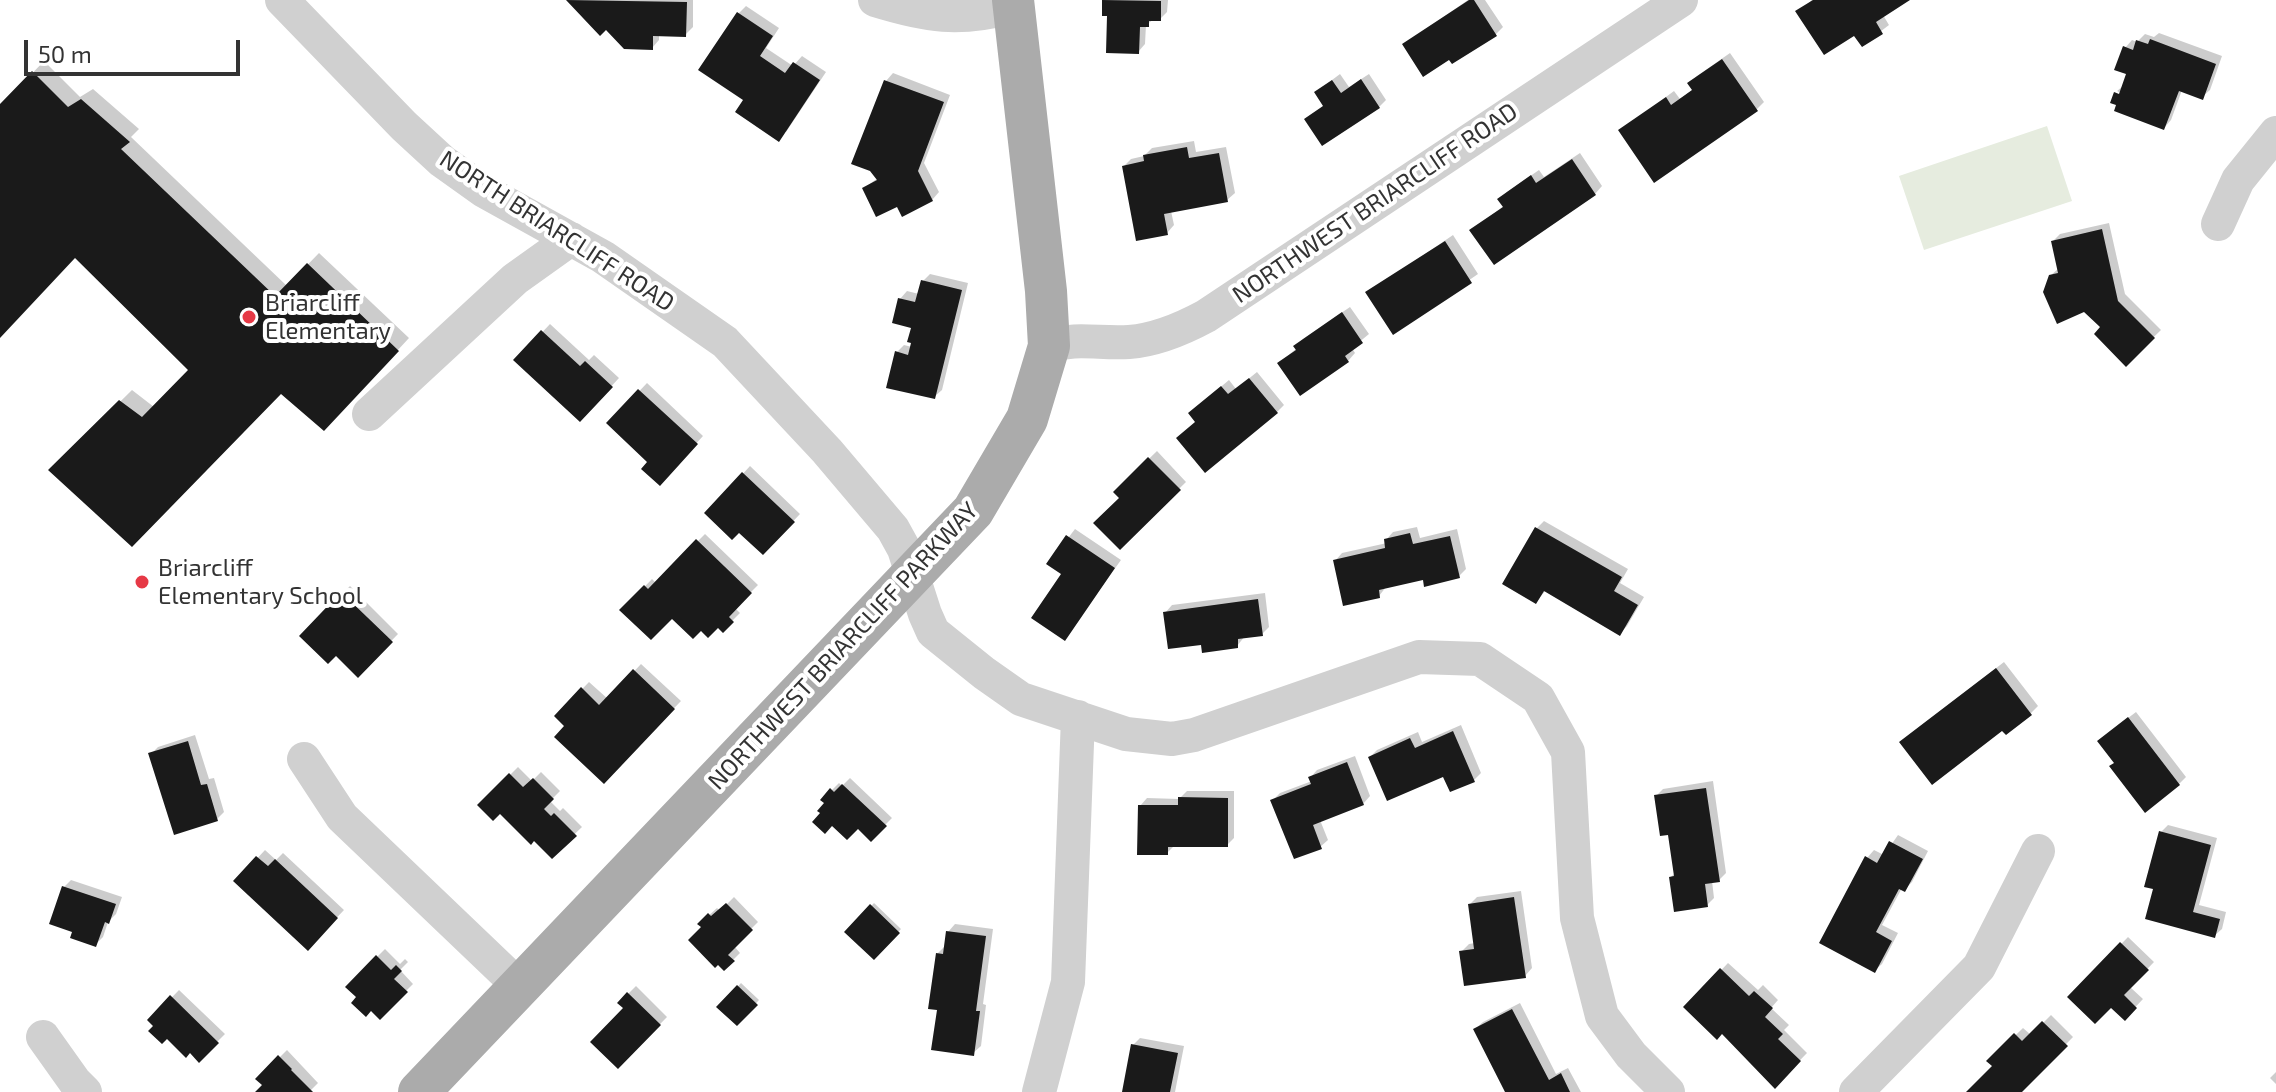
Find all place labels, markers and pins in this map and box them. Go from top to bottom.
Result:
place label: Briarcliff Elementary [265,289,391,345]
marker: Briarcliff Elementary [240,308,258,326]
place label: Briarcliff Elementary School [158,554,363,610]
marker: Briarcliff Elementary School [133,573,151,591]

